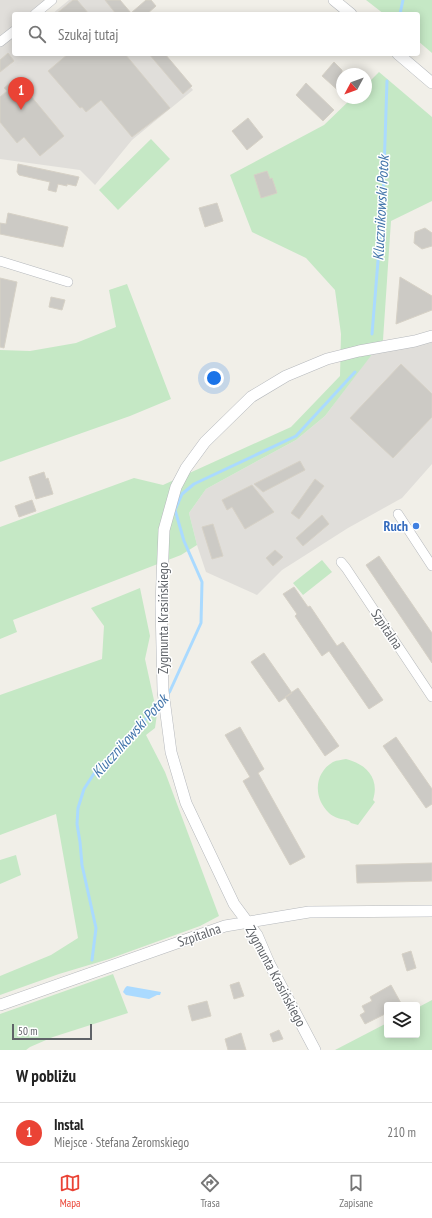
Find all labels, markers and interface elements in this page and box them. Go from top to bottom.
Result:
search box [12,12,420,56]
icon: search [26,23,48,45]
text: Szukaj tutaj [58,25,119,44]
north arrow [336,68,372,104]
pin: 1 [8,77,34,110]
water label: Klucznikowski Potok [368,153,393,261]
your location [204,368,224,388]
place label: Ruch [384,517,408,535]
marker: Ruch [411,521,421,531]
street label: Zygmunta Krasińskiego [154,562,172,674]
street label: Szpitalna [367,605,407,653]
water label: Klucznikowski Potok [87,689,173,781]
street label: Szpitalna [175,919,223,951]
street label: Zygmunta Krasińskiego [242,922,310,1030]
map controls [384,1002,420,1038]
button: layers [384,1002,420,1038]
scale bar [12,1022,92,1041]
text: 50 m [18,1024,37,1038]
text: W pobliżu [16,1065,76,1087]
text: Instal [54,1115,84,1134]
text: 1 [26,1124,32,1141]
text: 210 m [387,1124,416,1141]
text: Miejsce · Stefana Żeromskiego [54,1134,189,1151]
tab: Mapa [59,1172,81,1210]
tab: Trasa [199,1172,221,1210]
tab: Zapisane [339,1172,373,1210]

